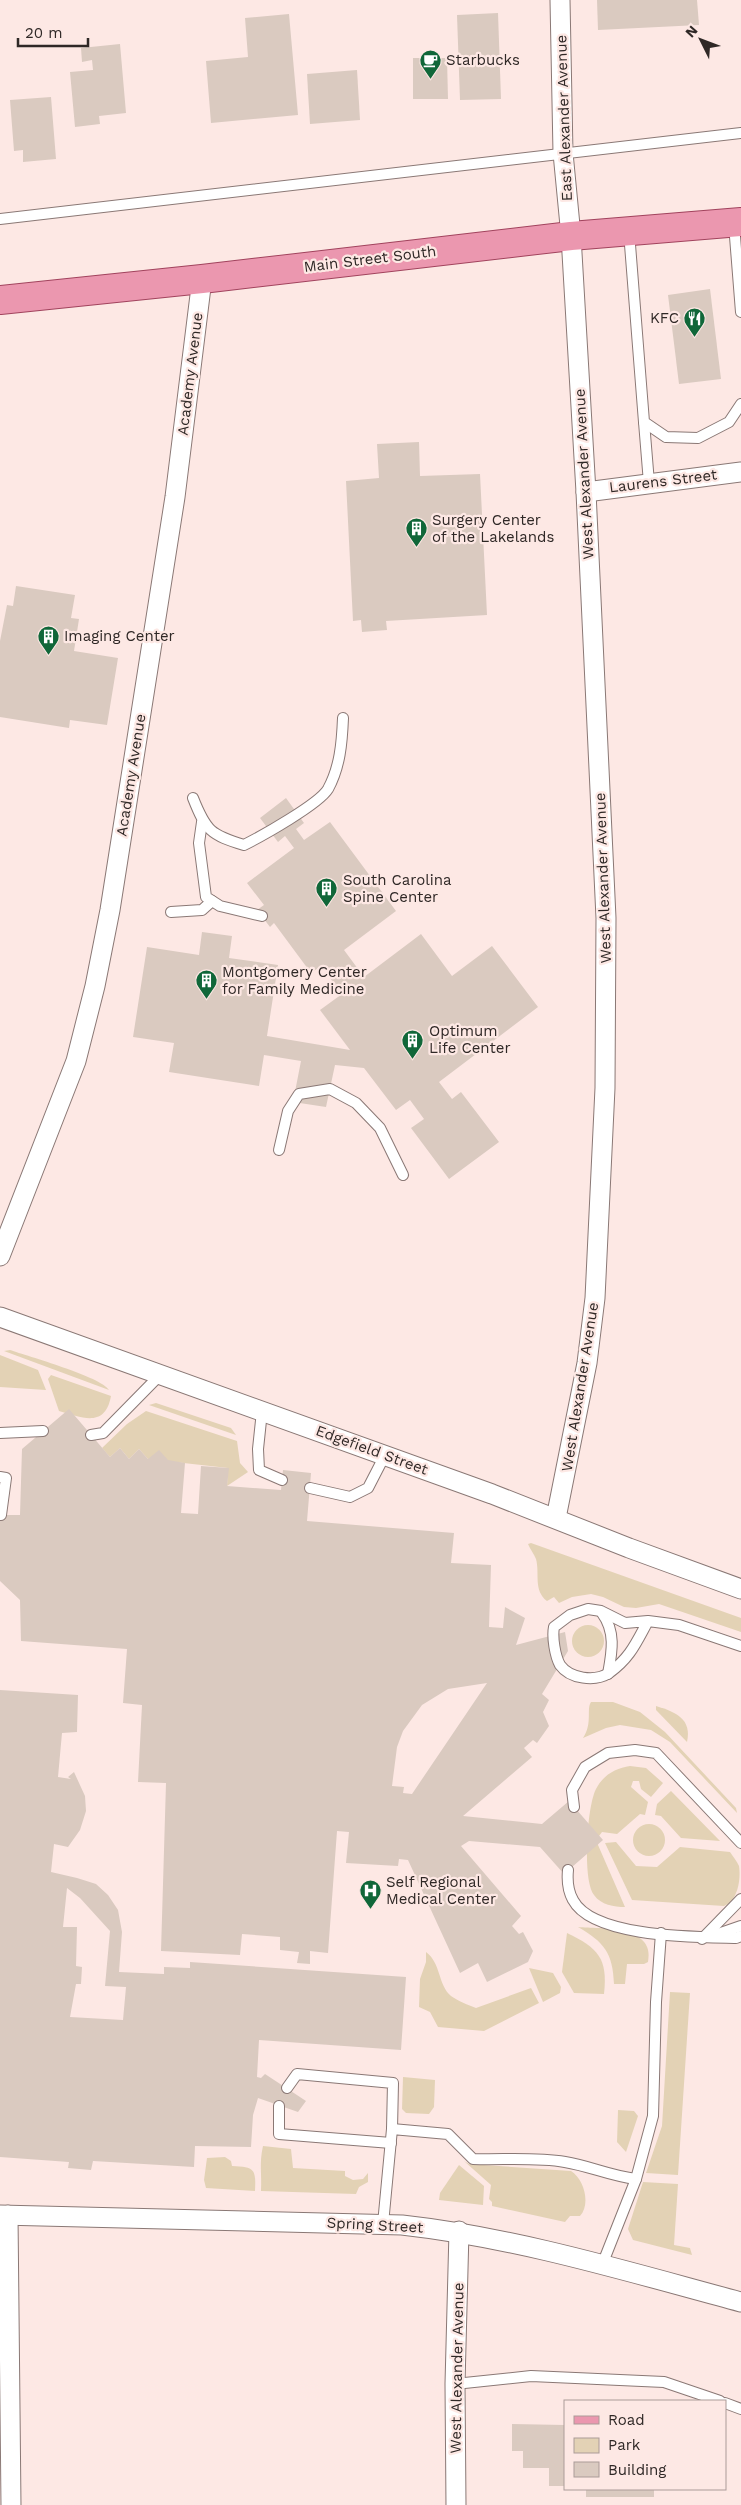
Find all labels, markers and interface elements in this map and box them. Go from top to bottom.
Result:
scale bar [18,15,88,47]
north arrow [676,15,726,65]
text: N [682,22,701,41]
text: 20 m [25,24,63,42]
street label: East Alexander Avenue [552,34,576,202]
cafe icon: Starbucks [418,48,442,79]
place label: Starbucks [446,51,520,69]
street label: Main Street South [303,242,437,276]
restaurant icon: KFC [683,306,707,337]
place label: KFC [650,309,679,327]
street label: Academy Avenue [174,311,206,437]
street label: West Alexander Avenue [571,388,597,560]
street label: Laurens Street [608,465,719,497]
place label: Surgery Center of the Lakelands [432,511,554,546]
building icon: Surgery Center of the Lakelands [404,517,428,548]
building icon: Imaging Center [36,624,60,655]
place label: Imaging Center [64,627,175,645]
street label: Academy Avenue [112,712,150,838]
street label: West Alexander Avenue [591,792,615,964]
place label: South Carolina Spine Center [343,871,452,906]
building icon: South Carolina Spine Center [315,877,339,908]
place label: Montgomery Center for Family Medicine [222,963,367,998]
building icon: Montgomery Center for Family Medicine [194,969,218,1000]
place label: Optimum Life Center [429,1022,511,1057]
building icon: Optimum Life Center [401,1028,425,1059]
street label: West Alexander Avenue [558,1301,602,1473]
street label: Edgefield Street [313,1421,431,1479]
place label: Self Regional Medical Center [386,1873,496,1908]
hospital icon: Self Regional Medical Center [358,1879,382,1910]
street label: Spring Street [326,2213,424,2237]
street label: West Alexander Avenue [447,2282,467,2454]
legend [564,2400,726,2490]
text: Road [608,2411,645,2429]
text: Park [608,2436,641,2454]
text: Building [608,2461,666,2479]

